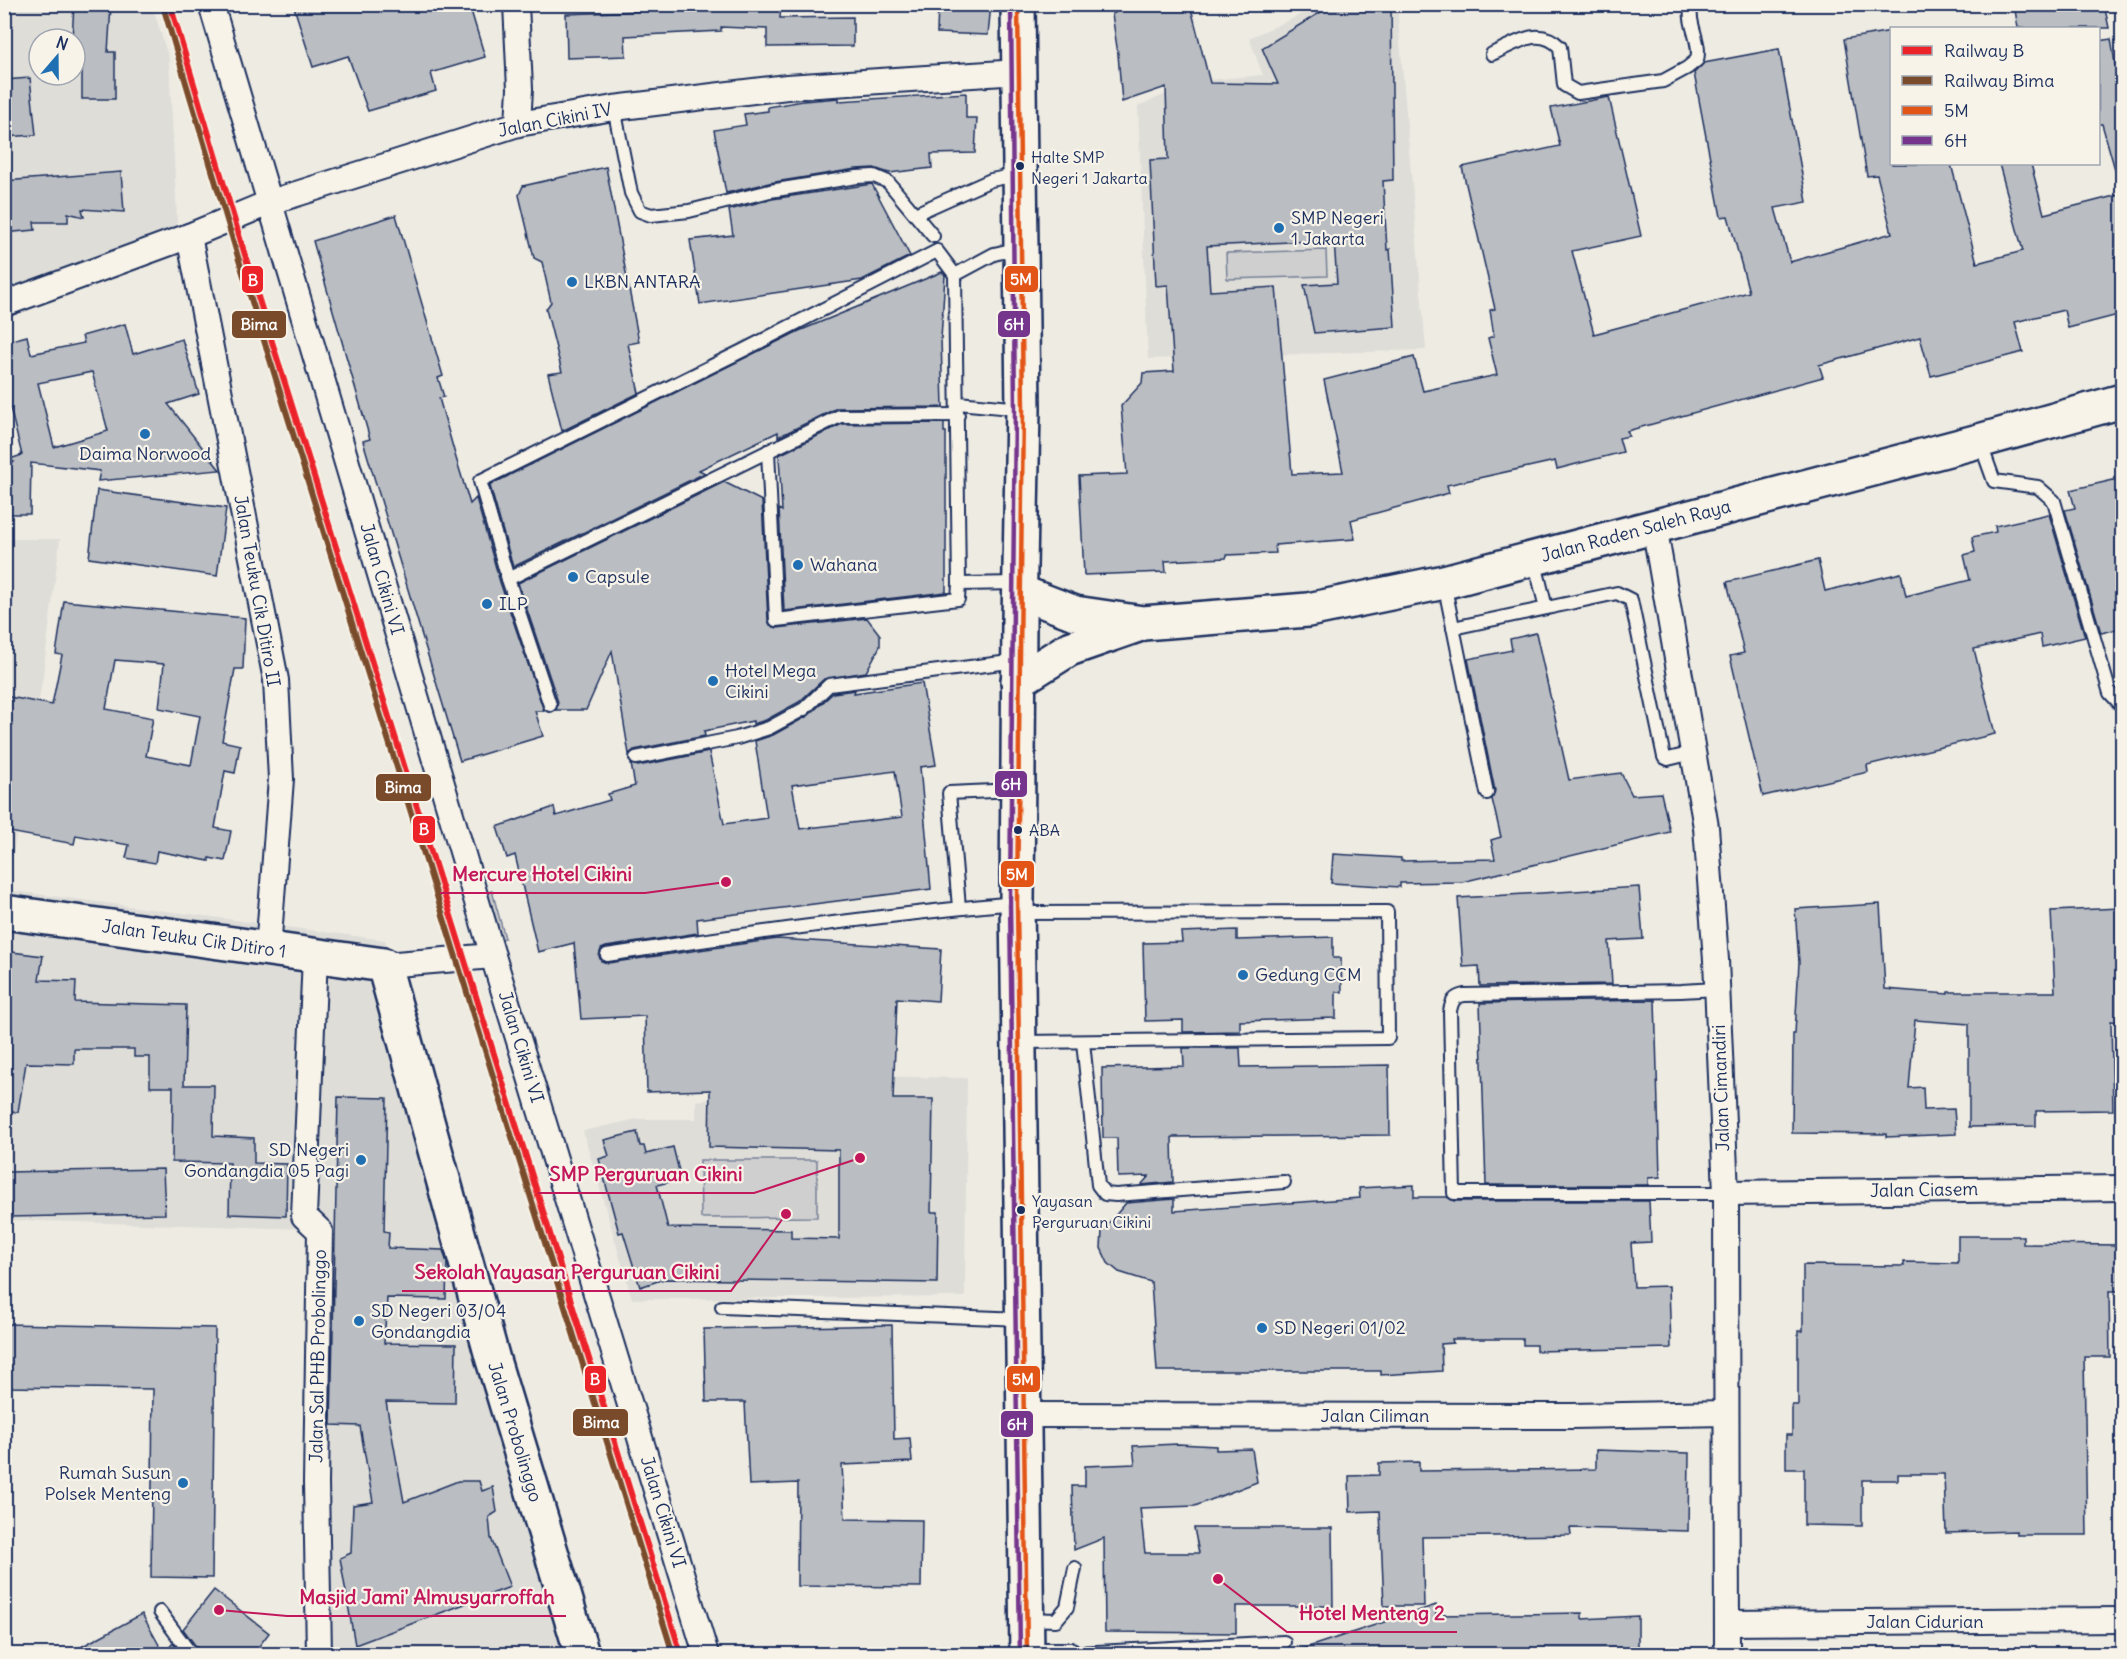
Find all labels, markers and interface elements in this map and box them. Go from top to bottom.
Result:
north arrow [27,27,87,87]
legend [1890,27,2100,165]
text: N [54,32,71,54]
text: Railway B [1944,39,2024,62]
text: Railway Bima [1944,69,2054,92]
street label: Jalan Cikini IV [496,97,614,142]
text: 5M [1944,99,1969,122]
text: 6H [1944,129,1967,152]
place label: Halte SMP Negeri 1 Jakarta [1031,147,1148,188]
marker: Halte SMP Negeri 1 Jakarta [1014,160,1026,172]
place label: SMP Negeri 1 Jakarta [1291,206,1384,250]
marker: SMP Negeri 1 Jakarta [1272,221,1286,235]
line badge: B [241,265,264,294]
line badge: 5M [1004,265,1039,293]
text: 5M [1010,269,1032,289]
text: B [248,270,259,290]
place label: LKBN ANTARA [584,270,701,293]
marker: LKBN ANTARA [565,275,579,289]
line badge: Bima [231,310,287,339]
line badge: 6H [997,310,1031,338]
text: Bima [240,314,278,334]
text: 6H [1004,314,1025,334]
marker: Daima Norwood [138,427,152,441]
place label: Daima Norwood [79,442,211,465]
street label: Jalan Teuku Cik Ditiro II [229,493,286,689]
street label: Jalan Raden Saleh Raya [1538,494,1733,567]
street label: Jalan Cikini VI [356,520,409,638]
place label: Wahana [810,553,877,576]
marker: Wahana [791,558,805,572]
place label: Capsule [585,565,650,588]
marker: Capsule [566,570,580,584]
place label: ILP [499,592,528,615]
marker: ILP [480,597,494,611]
place label: Hotel Mega Cikini [725,659,816,703]
marker: Hotel Mega Cikini [706,674,720,688]
line badge: 6H [994,770,1028,798]
line badge: Bima [375,773,432,802]
text: 6H [1001,774,1022,794]
text: Bima [384,777,422,797]
line badge: B [412,815,436,844]
text: B [419,819,430,839]
place label: ABA [1029,820,1060,840]
marker: ABA [1012,824,1024,836]
callout: Mercure Hotel Cikini [440,855,645,893]
line badge: 5M [1000,860,1035,888]
text: Mercure Hotel Cikini [452,861,632,886]
text: 5M [1006,864,1028,884]
street label: Jalan Teuku Cik Ditiro 1 [101,914,288,963]
place label: Gedung CCM [1255,963,1362,986]
marker: Gedung CCM [1236,968,1250,982]
street label: Jalan Cikini VI [494,988,549,1106]
street label: Jalan Cimandiri [1707,1024,1734,1152]
place label: SD Negeri Gondangdia 05 Pagi [184,1138,349,1182]
marker: SD Negeri Gondangdia 05 Pagi [354,1153,368,1167]
callout: SMP Perguruan Cikini [538,1155,754,1193]
text: SMP Perguruan Cikini [550,1161,742,1186]
street label: Jalan Ciasem [1870,1177,1979,1202]
place label: Yayasan Perguruan Cikini [1032,1191,1151,1232]
marker: Yayasan Perguruan Cikini [1015,1204,1027,1216]
street label: Jalan Sal PHB Probolinggo [304,1249,331,1463]
callout: Sekolah Yayasan Perguruan Cikini [402,1253,731,1291]
text: Sekolah Yayasan Perguruan Cikini [415,1259,719,1284]
place label: SD Negeri 03/04 Gondangdia [371,1299,506,1343]
marker: SD Negeri 03/04 Gondangdia [352,1314,366,1328]
place label: SD Negeri 01/02 [1274,1316,1406,1339]
marker: SD Negeri 01/02 [1255,1321,1269,1335]
street label: Jalan Probolinggo [483,1359,548,1505]
line badge: B [584,1365,607,1394]
line badge: 5M [1006,1365,1041,1393]
text: B [590,1369,601,1389]
text: 5M [1012,1369,1034,1389]
street label: Jalan Ciliman [1321,1404,1429,1427]
line badge: Bima [572,1408,629,1437]
line badge: 6H [1000,1410,1034,1438]
text: Bima [582,1412,620,1432]
text: 6H [1007,1414,1028,1434]
street label: Jalan Cikini VI [636,1453,691,1571]
place label: Rumah Susun Polsek Menteng [45,1461,171,1505]
marker: Rumah Susun Polsek Menteng [176,1476,190,1490]
callout: Masjid Jami' Almusyarroffah [287,1578,566,1616]
text: Masjid Jami' Almusyarroffah [299,1584,555,1609]
callout: Hotel Menteng 2 [1287,1594,1457,1632]
text: Hotel Menteng 2 [1299,1600,1445,1625]
street label: Jalan Cidurian [1866,1610,1984,1633]

